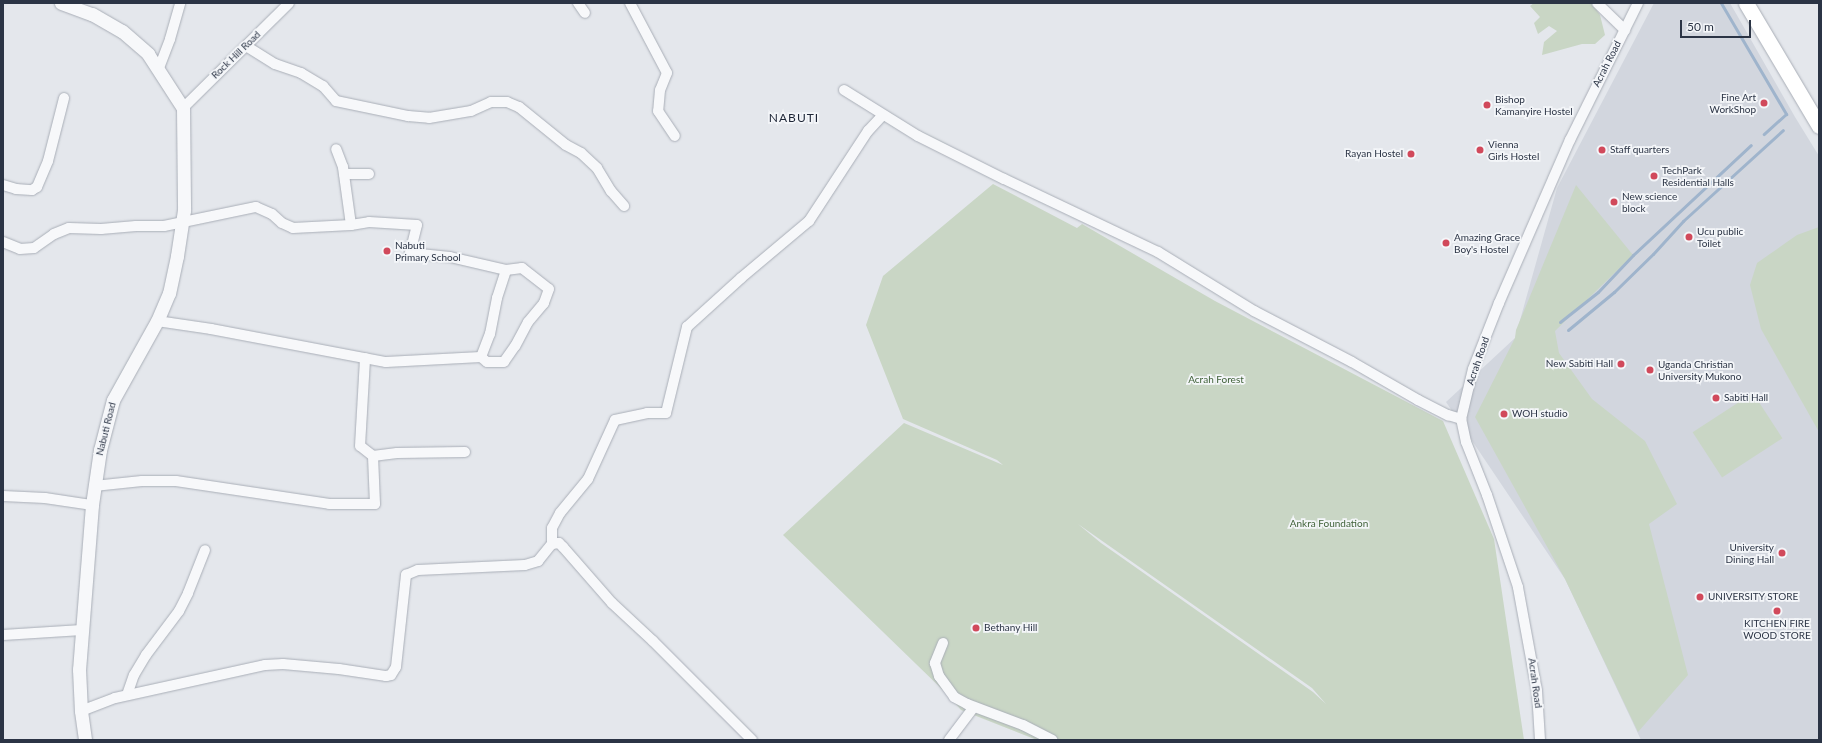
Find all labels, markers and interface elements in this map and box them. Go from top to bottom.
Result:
scale bar [1682,12,1753,38]
text: 50 m [1687,19,1714,34]
street label: Rock Hill Road [209,29,263,81]
street label: Acrah Road [1590,39,1624,89]
place label: Fine Art WorkShop [1710,91,1756,114]
place label: Bishop Kamanyire Hostel [1495,93,1573,116]
marker: Fine Art WorkShop [1759,98,1769,108]
marker: Bishop Kamanyire Hostel [1482,100,1492,110]
district label: NABUTI [769,111,819,125]
place label: Vienna Girls Hostel [1488,138,1539,162]
place label: Staff quarters [1610,144,1669,156]
marker: Vienna Girls Hostel [1475,145,1485,155]
marker: Staff quarters [1597,145,1607,155]
place label: Rayan Hostel [1345,148,1403,160]
marker: Rayan Hostel [1406,149,1416,159]
place label: TechPark Residential Halls [1662,164,1734,188]
marker: TechPark Residential Halls [1649,171,1659,181]
place label: New science block [1622,190,1677,214]
marker: New science block [1609,197,1619,207]
place label: Ucu public Toilet [1697,225,1743,248]
place label: Amazing Grace Boy's Hostel [1454,231,1520,254]
marker: Ucu public Toilet [1684,232,1694,242]
marker: Amazing Grace Boy's Hostel [1441,238,1451,248]
place label: Nabuti Primary School [395,239,461,262]
marker: Nabuti Primary School [382,246,392,256]
street label: Acrah Road [1464,335,1492,387]
place label: New Sabiti Hall [1546,358,1613,370]
place label: Uganda Christian University Mukono [1658,358,1742,382]
marker: New Sabiti Hall [1616,359,1626,369]
marker: Uganda Christian University Mukono [1645,365,1655,375]
park label: Acrah Forest [1188,374,1244,386]
place label: Sabiti Hall [1724,392,1768,404]
marker: Sabiti Hall [1711,393,1721,403]
street label: Nabuti Road [94,401,118,457]
place label: WOH studio [1512,408,1568,420]
marker: WOH studio [1499,409,1509,419]
park label: Ankra Foundation [1290,518,1368,530]
place label: University Dining Hall [1726,541,1774,564]
marker: University Dining Hall [1777,548,1787,558]
place label: UNIVERSITY STORE [1708,591,1799,603]
marker: UNIVERSITY STORE [1695,592,1705,602]
marker: KITCHEN FIRE WOOD STORE [1772,606,1782,616]
place label: KITCHEN FIRE WOOD STORE [1743,617,1811,640]
place label: Bethany Hill [984,622,1038,634]
marker: Bethany Hill [971,623,981,633]
street label: Acrah Road [1526,657,1544,709]

